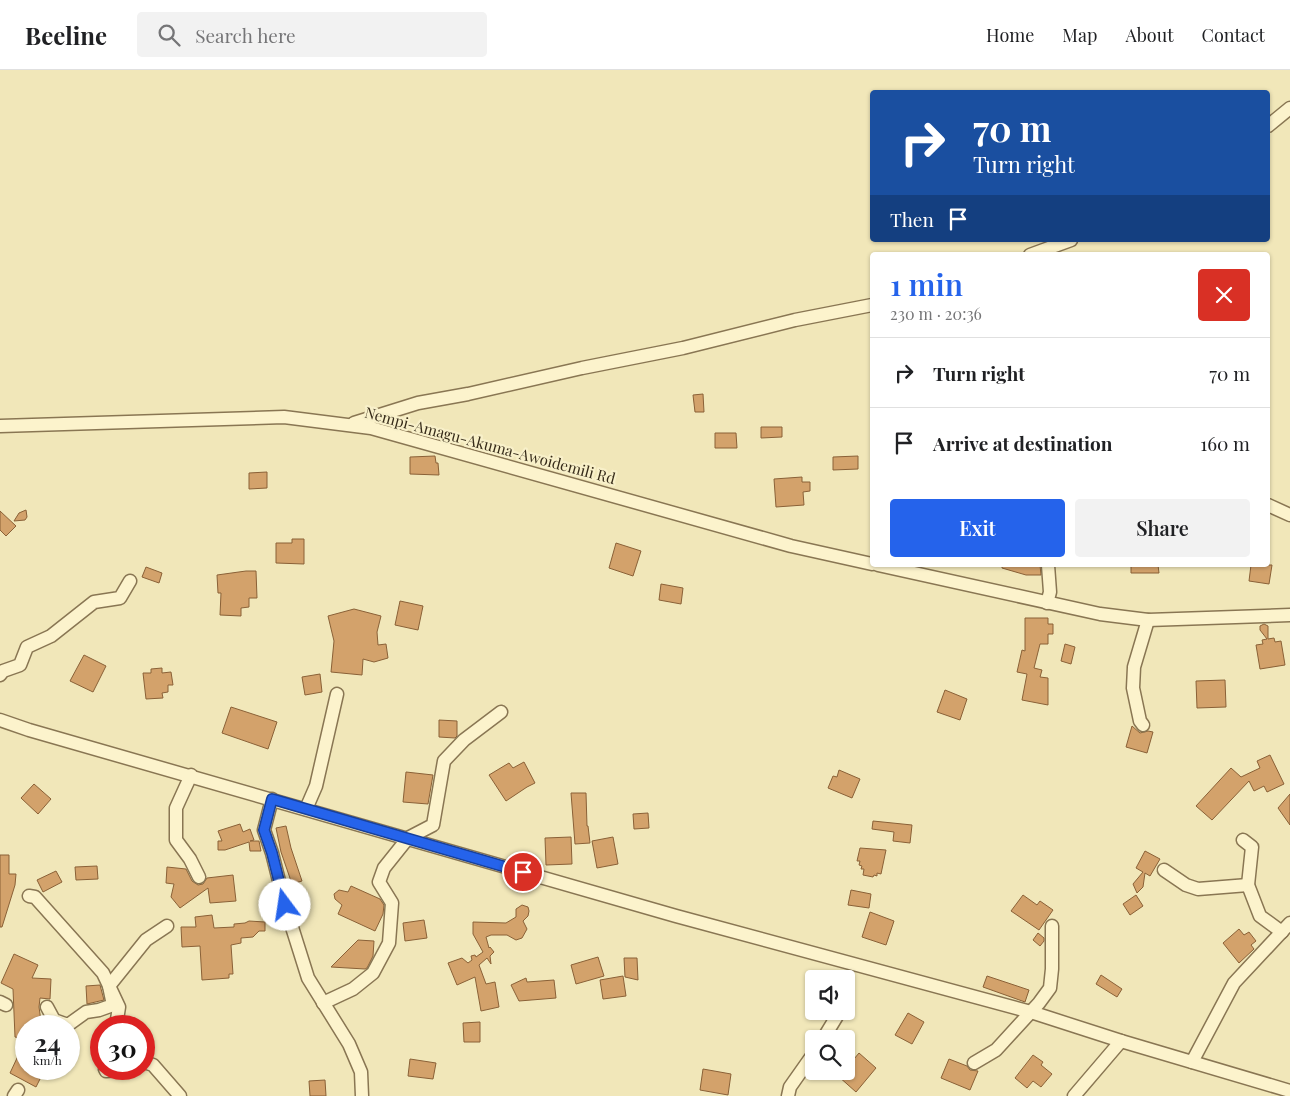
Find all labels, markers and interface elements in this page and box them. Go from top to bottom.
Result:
search box [137,12,487,57]
text: Beeline [25,19,107,51]
icon: search [155,21,183,49]
text: Search here [195,22,296,48]
text: Home [986,23,1034,47]
text: Map [1062,23,1097,47]
text: About [1125,23,1174,47]
text: Contact [1202,23,1265,47]
text: 70 m [973,104,1051,151]
icon: right [890,110,955,175]
text: Turn right [973,149,1075,179]
icon: arrive [944,205,972,233]
text: Then [890,206,934,232]
text: 1 min [890,264,963,304]
button: close [1198,269,1250,321]
text: 230 m · 20:36 [890,303,982,324]
icon: right [890,359,918,387]
text: Turn right [933,360,1025,386]
text: 70 m [1209,360,1250,386]
street label: Nempi-Amagu-Akuma-Awoidemili Rd [363,402,618,488]
icon: arrive [890,429,918,457]
text: Arrive at destination [933,430,1113,456]
text: 160 m [1200,430,1250,456]
button: Exit [890,499,1065,557]
button: Share [1075,499,1250,557]
pin [502,851,544,893]
icon: arrive [509,858,537,886]
position arrow [258,878,310,930]
map controls [805,970,855,1080]
button: sound [805,970,855,1020]
speed limit sign: 30 [90,1015,155,1080]
text: 24 [34,1025,61,1058]
button: search [805,1030,855,1080]
text: km/h [33,1052,62,1068]

